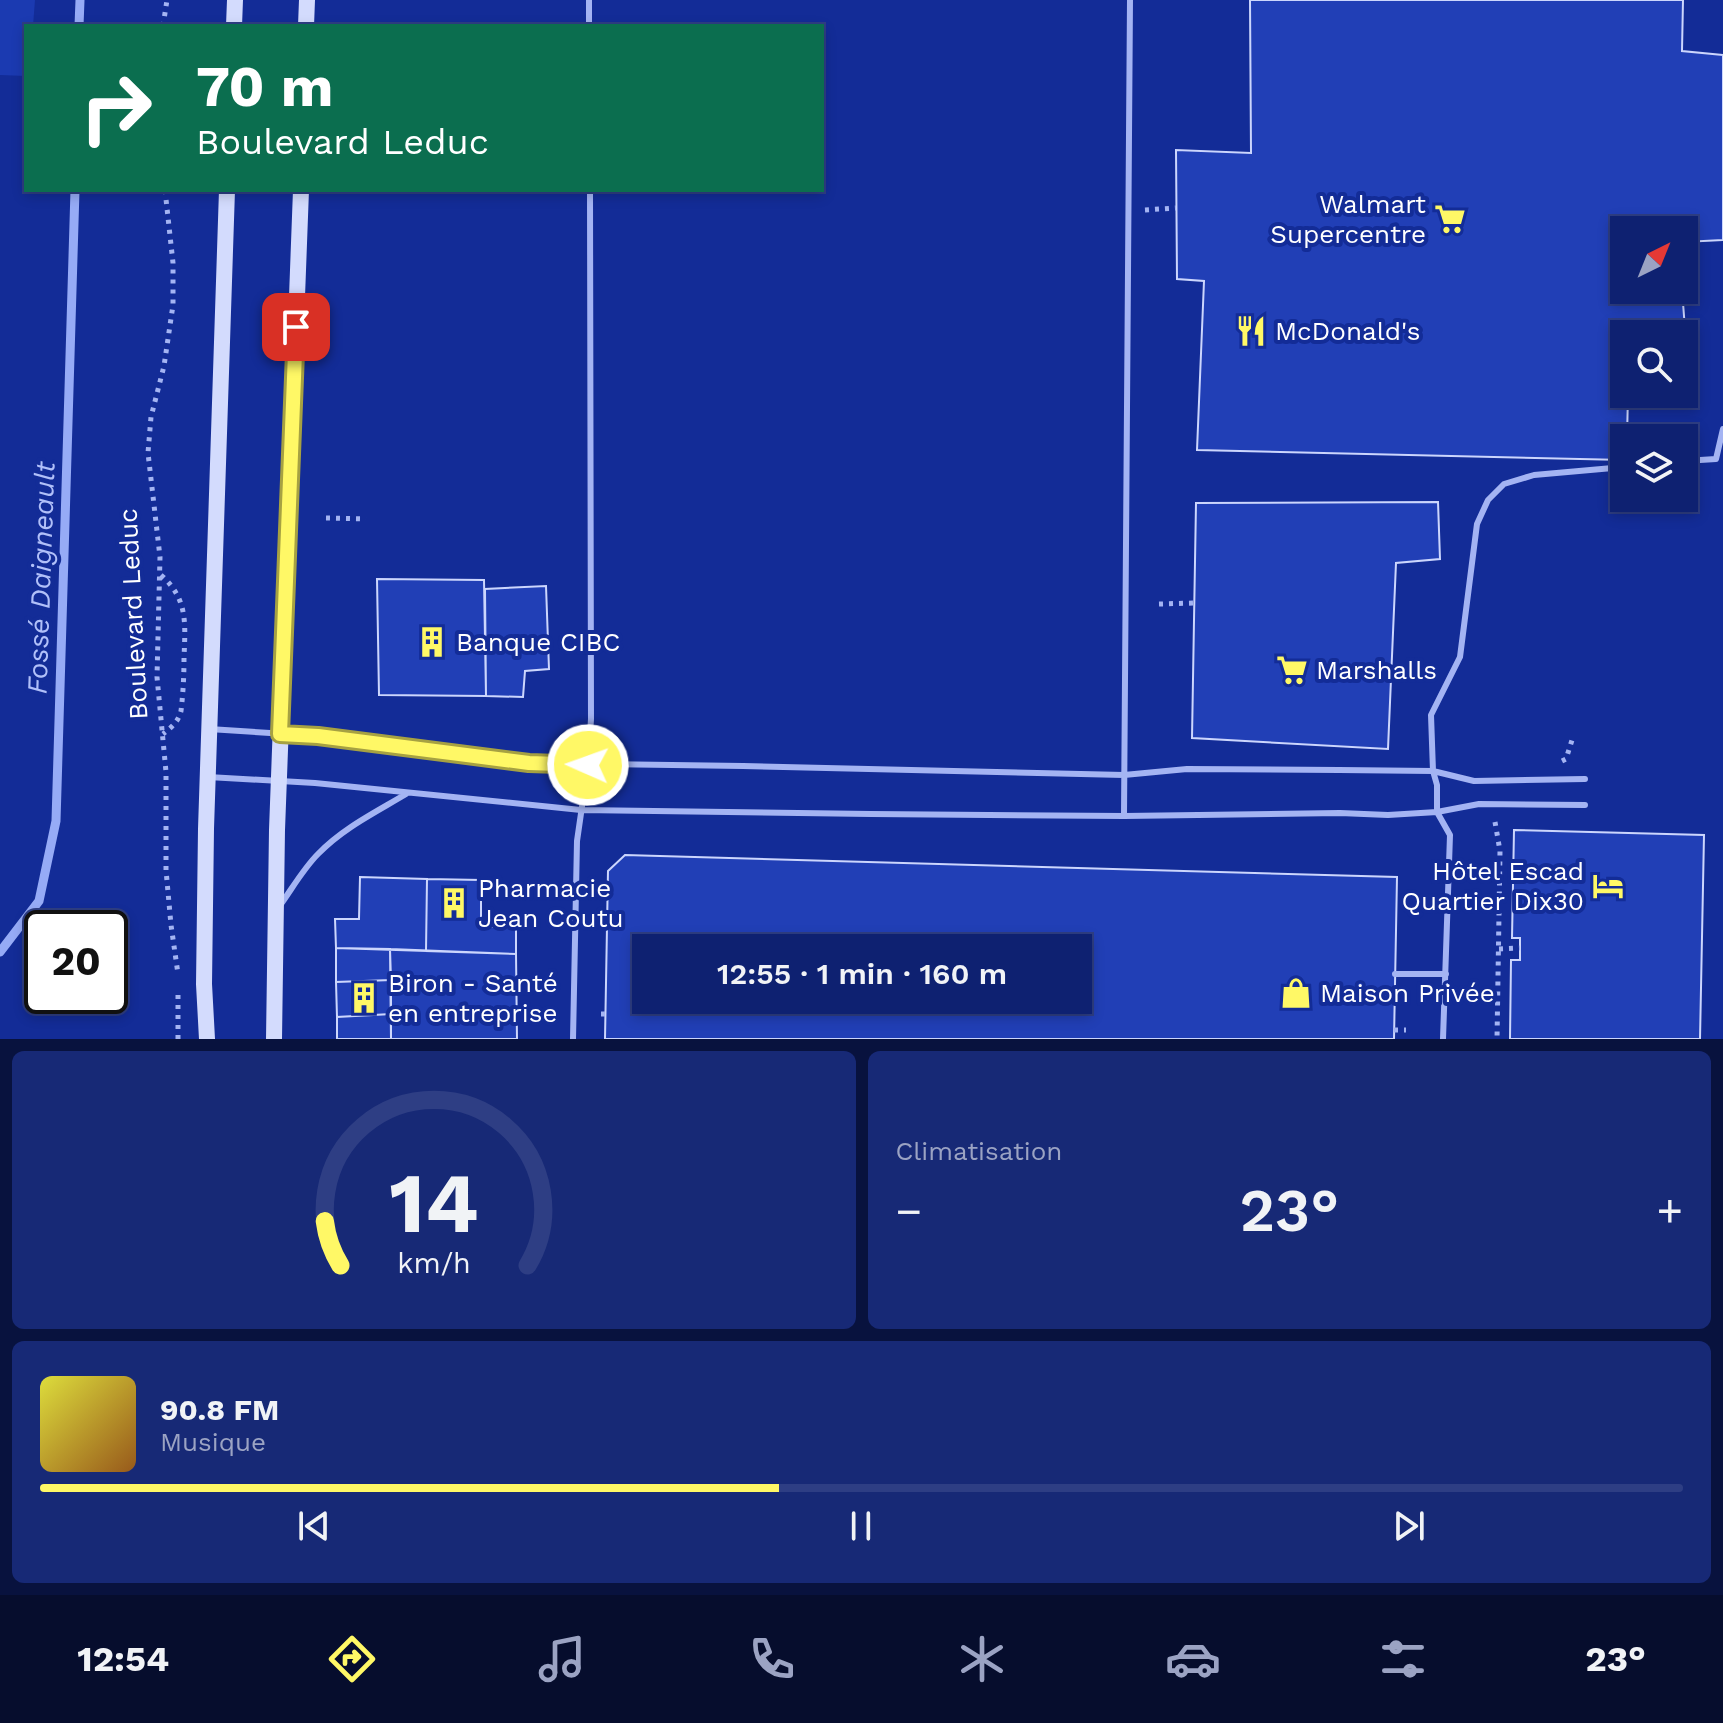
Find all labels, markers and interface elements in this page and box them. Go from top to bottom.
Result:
text: 70 m [196,54,333,120]
icon: right [64,56,168,160]
text: Boulevard Leduc [196,121,489,163]
place label: Walmart Supercentre [1270,189,1426,249]
supermarket icon: Walmart Supercentre [1433,202,1467,236]
north arrow [1610,216,1698,304]
map controls [1610,216,1698,512]
pin [262,293,330,361]
icon: arrive [274,305,318,349]
restaurant icon: McDonald's [1234,314,1268,348]
place label: McDonald's [1275,316,1420,346]
button: search [1610,320,1698,408]
button: layers [1610,424,1698,512]
water label: Fossé Daigneault [20,460,62,695]
street label: Boulevard Leduc [112,508,154,720]
building icon: Banque CIBC [415,625,449,659]
place label: Banque CIBC [456,627,620,657]
supermarket icon: Marshalls [1275,653,1309,687]
place label: Marshalls [1316,655,1437,685]
position arrow [546,723,630,807]
place label: Hôtel Escad Quartier Dix30 [1402,856,1584,916]
hotel icon: Hôtel Escad Quartier Dix30 [1591,869,1625,903]
place label: Pharmacie Jean Coutu [478,873,624,933]
building icon: Pharmacie Jean Coutu [437,886,471,920]
speed limit sign: 20 [24,910,128,1014]
text: 12:55 · 1 min · 160 m [717,956,1007,991]
place label: Biron - Santé en entreprise [388,968,558,1028]
shop icon: Maison Privée [1279,976,1313,1010]
place label: Maison Privée [1320,978,1495,1008]
building icon: Biron - Santé en entreprise [347,981,381,1015]
text: Climatisation [896,1136,1062,1166]
text: 14 [389,1155,479,1252]
text: 23° [1239,1175,1339,1246]
text: − [896,1185,922,1237]
text: + [1656,1185,1683,1237]
text: km/h [397,1246,471,1280]
text: 90.8 FM [160,1392,279,1427]
text: Musique [160,1427,266,1457]
icon: previous [292,1504,336,1548]
icon: pause [839,1504,883,1548]
icon: next [1387,1504,1431,1548]
icon: directions [324,1631,380,1687]
icon: music [534,1631,590,1687]
icon: phone [744,1631,800,1687]
icon: climate [954,1631,1010,1687]
icon: car [1165,1631,1221,1687]
icon: filters [1375,1631,1431,1687]
text: 12:54 [77,1638,169,1680]
text: 23° [1585,1638,1646,1680]

